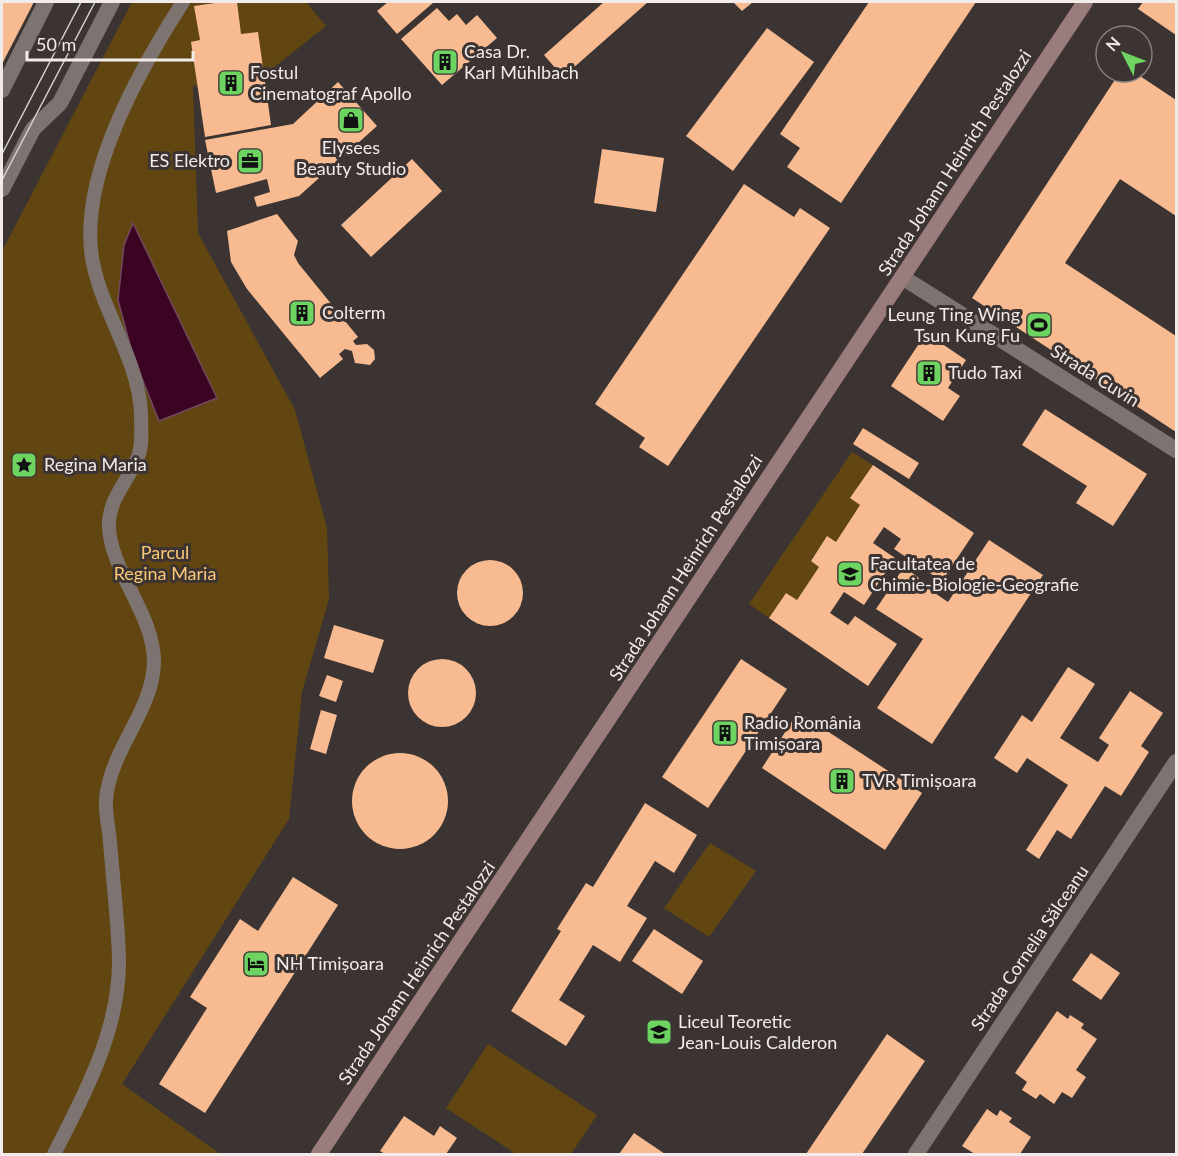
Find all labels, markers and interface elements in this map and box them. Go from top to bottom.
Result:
scale bar [27,24,194,62]
north arrow [1094,24,1154,84]
text: 50 m [36,33,76,55]
text: N [1101,33,1124,55]
place label: Casa Dr. Karl Mühlbach [464,40,579,83]
street label: Strada Johann Heinrich Pestalozzi [873,45,1036,279]
building icon: Casa Dr. Karl Mühlbach [430,47,460,77]
place label: Fostul Cinematograf Apollo [250,61,412,104]
building icon: Fostul Cinematograf Apollo [216,68,246,98]
shop icon: Elysees Beauty Studio [336,105,366,135]
place label: Elysees Beauty Studio [296,136,406,179]
office icon: ES Elektro [235,146,265,176]
place label: ES Elektro [149,149,230,171]
building icon: Colterm [287,298,317,328]
place label: Colterm [322,301,386,323]
place label: Leung Ting Wing Tsun Kung Fu [887,303,1020,346]
sports icon: Leung Ting Wing Tsun Kung Fu [1024,310,1054,340]
street label: Strada Cuvin [1047,339,1144,411]
building icon: Tudo Taxi [914,358,944,388]
place label: Tudo Taxi [948,361,1022,383]
place icon: Regina Maria [9,450,39,480]
street label: Strada Johann Heinrich Pestalozzi [604,450,767,684]
place label: Regina Maria [44,453,147,475]
park label: Parcul Regina Maria [114,541,216,584]
place label: Facultatea de Chimie-Biologie-Geografie [870,552,1079,595]
school or university icon: Facultatea de Chimie-Biologie-Geografie [835,559,865,589]
place label: Radio România Timișoara [744,711,861,754]
building icon: Radio România Timișoara [710,718,740,748]
building icon: TVR Timișoara [827,766,857,796]
place label: TVR Timișoara [862,769,976,791]
street label: Strada Johann Heinrich Pestalozzi [333,857,499,1088]
street label: Strada Cornelia Sălceanu [966,861,1093,1034]
hotel icon: NH Timișoara [241,949,271,979]
place label: NH Timișoara [276,952,384,974]
place label: Liceul Teoretic Jean-Louis Calderon [678,1010,837,1053]
school or university icon: Liceul Teoretic Jean-Louis Calderon [644,1017,674,1047]

